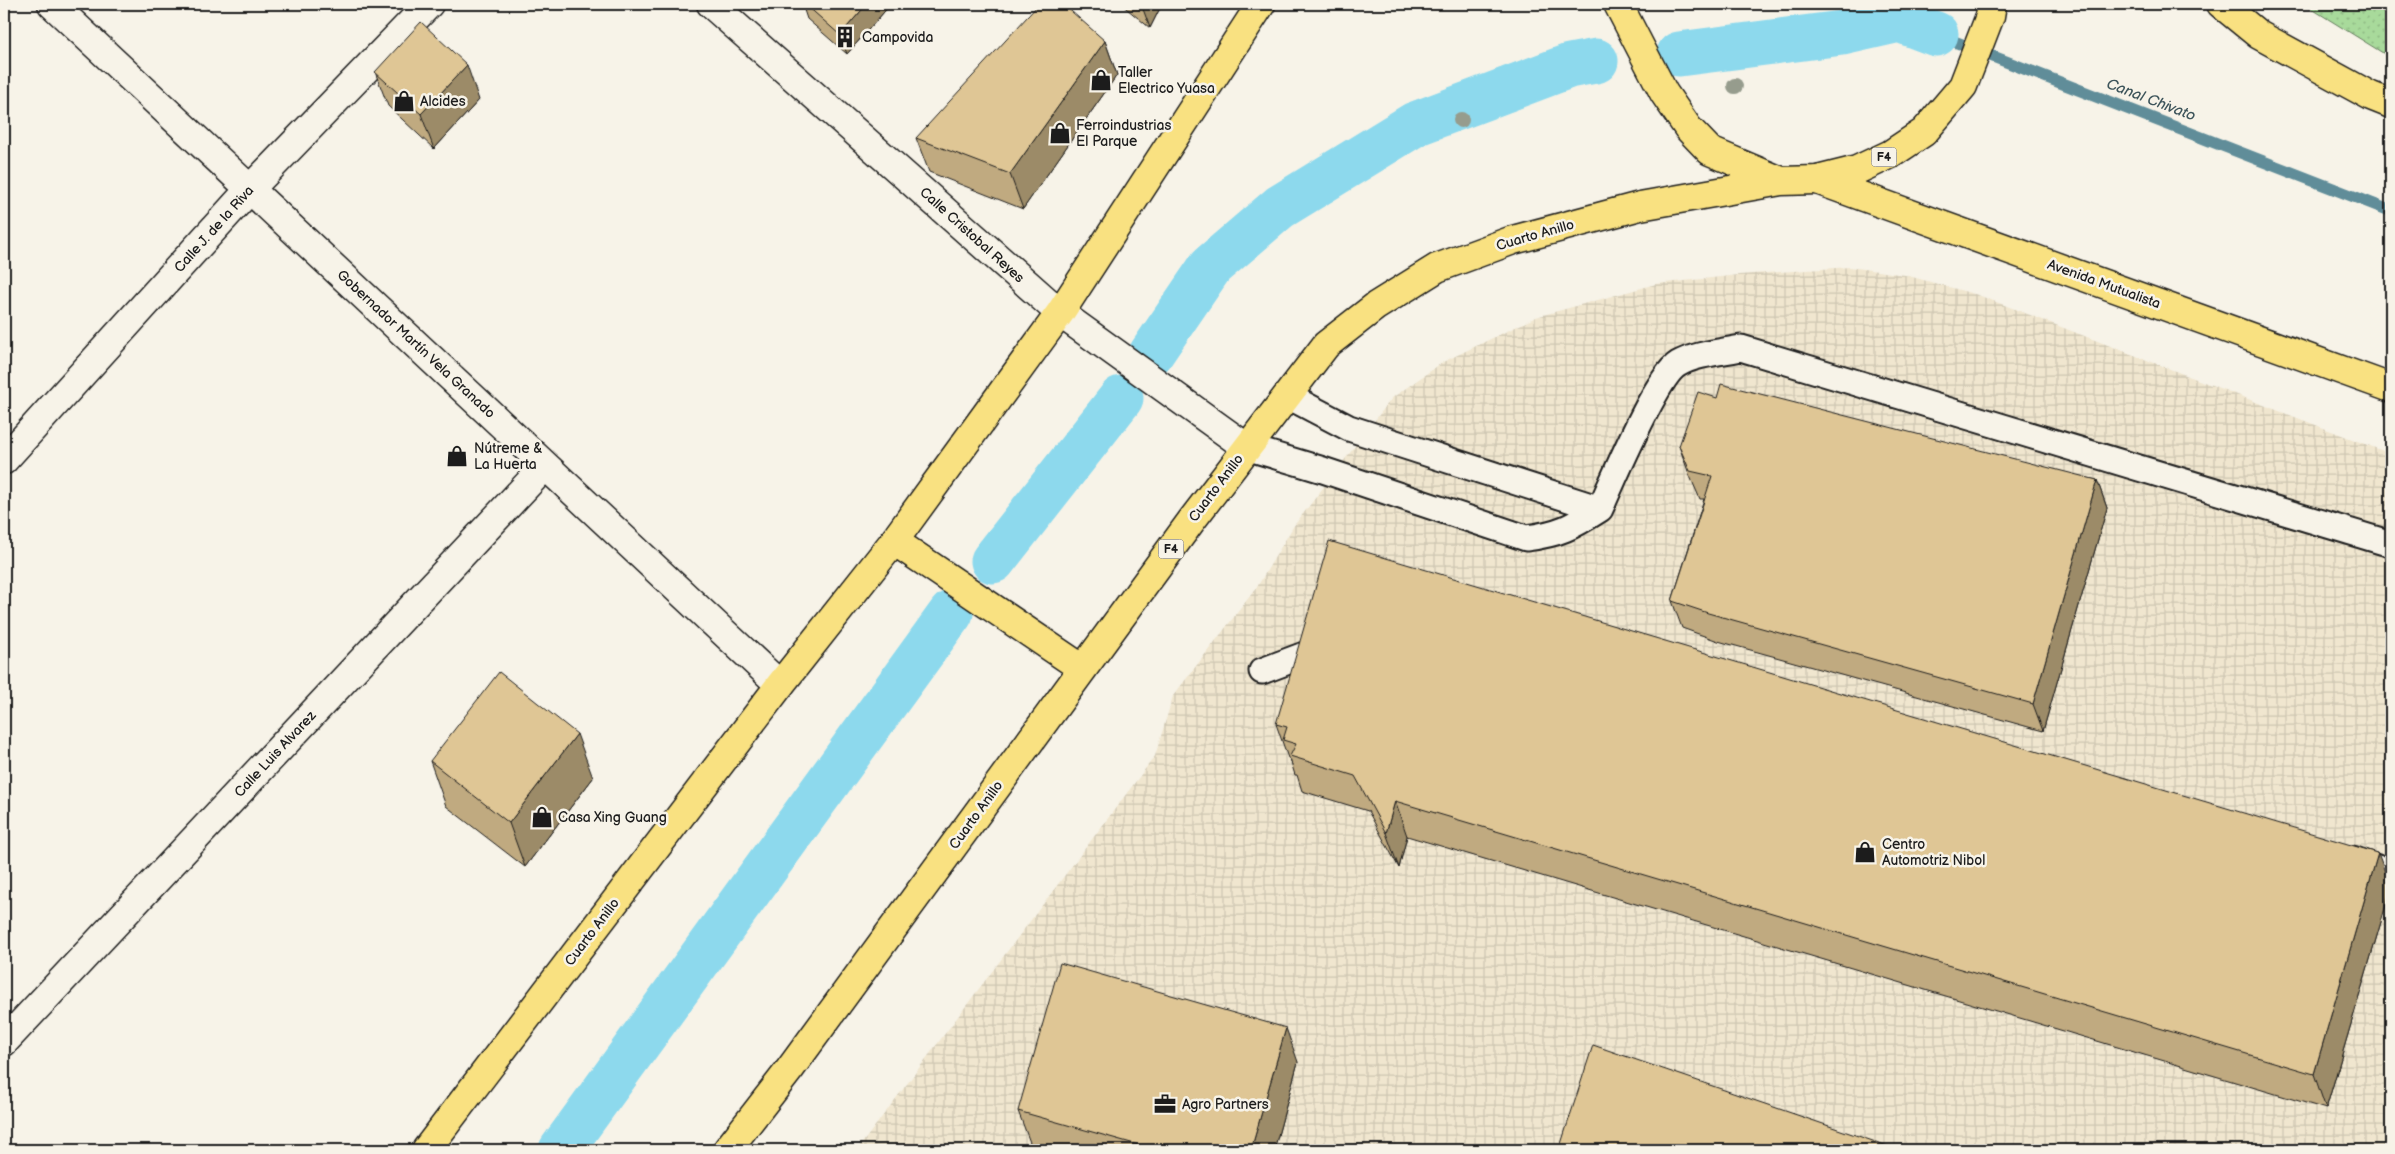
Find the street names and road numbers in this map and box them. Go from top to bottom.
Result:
road number: F4 [1872,148,1896,166]
street label: Calle J. de la Riva [171,182,257,276]
street label: Calle Cristobal Reyes [916,184,1028,286]
street label: Cuarto Anillo [1494,216,1576,254]
street label: Avenida Mutualista [2045,256,2163,312]
street label: Gobernador Martín Vela Granado [333,266,499,422]
street label: Cuarto Anillo [1185,451,1247,525]
road number: F4 [1158,540,1184,558]
street label: Calle Luis Alvarez [231,707,320,801]
street label: Cuarto Anillo [946,777,1007,852]
street label: Cuarto Anillo [561,895,623,969]

